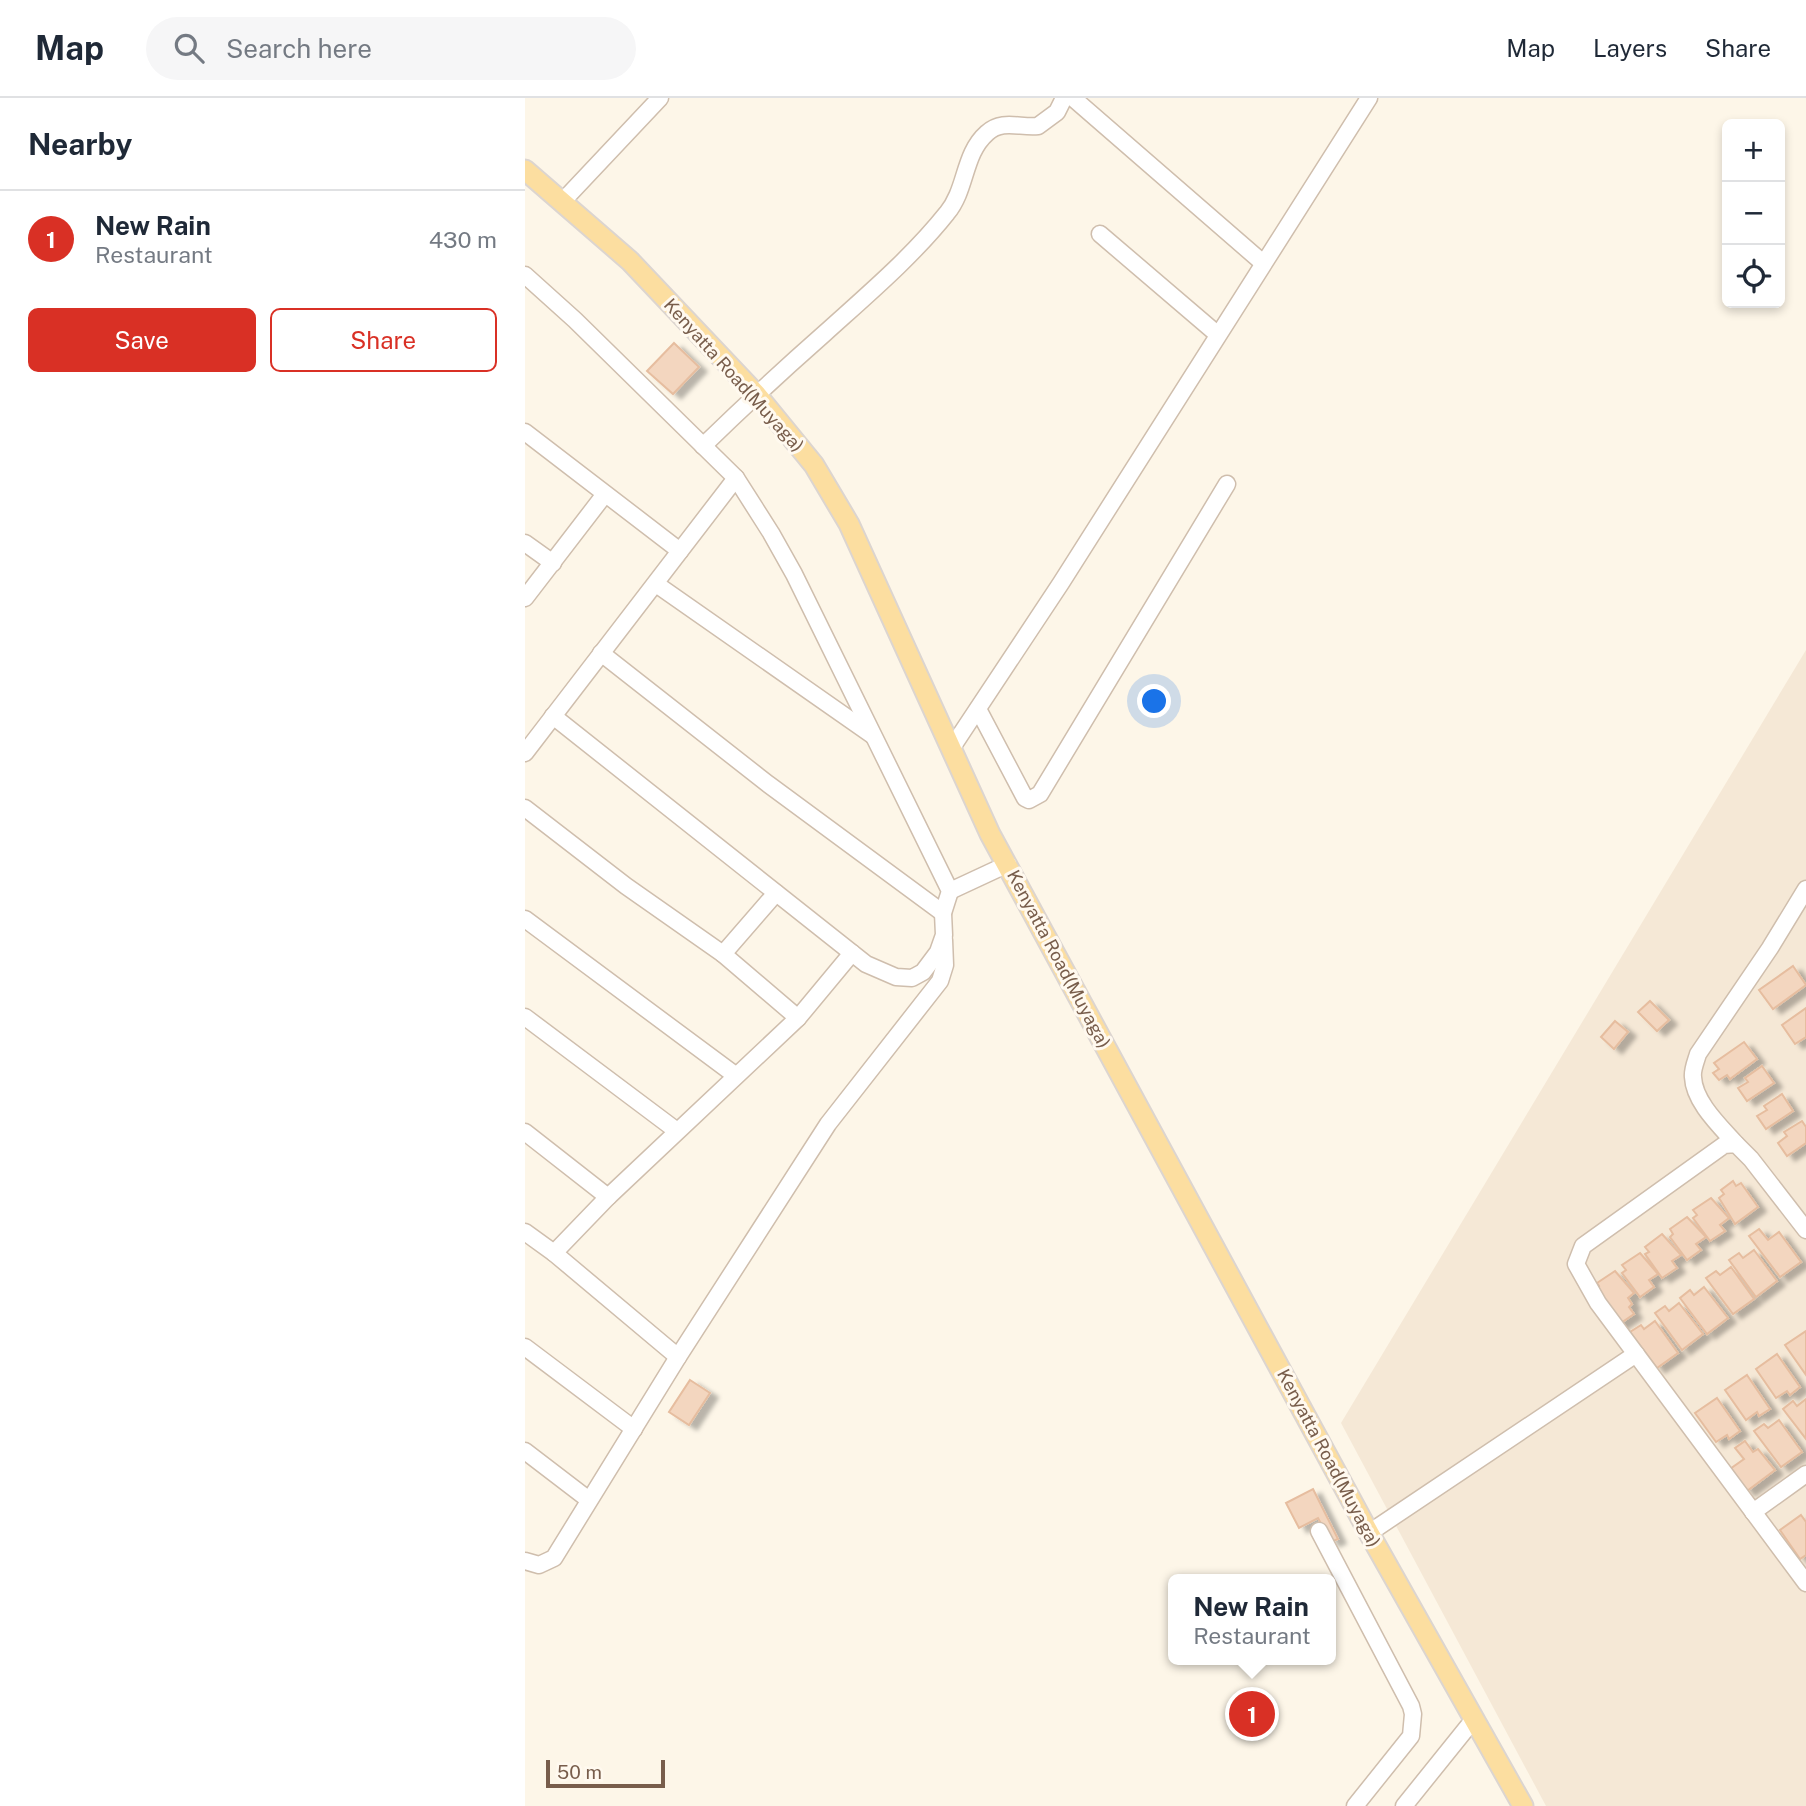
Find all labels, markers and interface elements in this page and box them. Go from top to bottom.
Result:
search box [146,17,636,80]
text: Map [35,29,104,67]
icon: search [170,29,208,67]
text: Search here [226,33,372,64]
text: Map [1506,34,1555,62]
text: Layers [1593,34,1667,62]
text: Share [1705,34,1771,62]
map controls [1722,119,1785,308]
button: + [1722,119,1785,182]
text: Nearby [28,126,132,162]
button: − [1722,182,1785,245]
text: New Rain [95,210,211,241]
text: 1 [46,226,56,253]
text: 430 m [429,226,497,253]
text: Restaurant [95,241,213,268]
button: locate [1722,245,1785,308]
street label: Kenyatta Road(Muyaga) [660,294,808,456]
button: Save [28,308,256,372]
button: Share [270,308,497,372]
your location [1137,684,1171,718]
street label: Kenyatta Road(Muyaga) [1003,866,1115,1052]
street label: Kenyatta Road(Muyaga) [1273,1365,1385,1551]
popup [1168,1574,1336,1665]
text: New Rain [1193,1591,1309,1622]
text: Restaurant [1193,1622,1311,1649]
pin: 1 [1229,1688,1275,1740]
scale bar [546,1757,665,1789]
text: 50 m [557,1761,602,1783]

